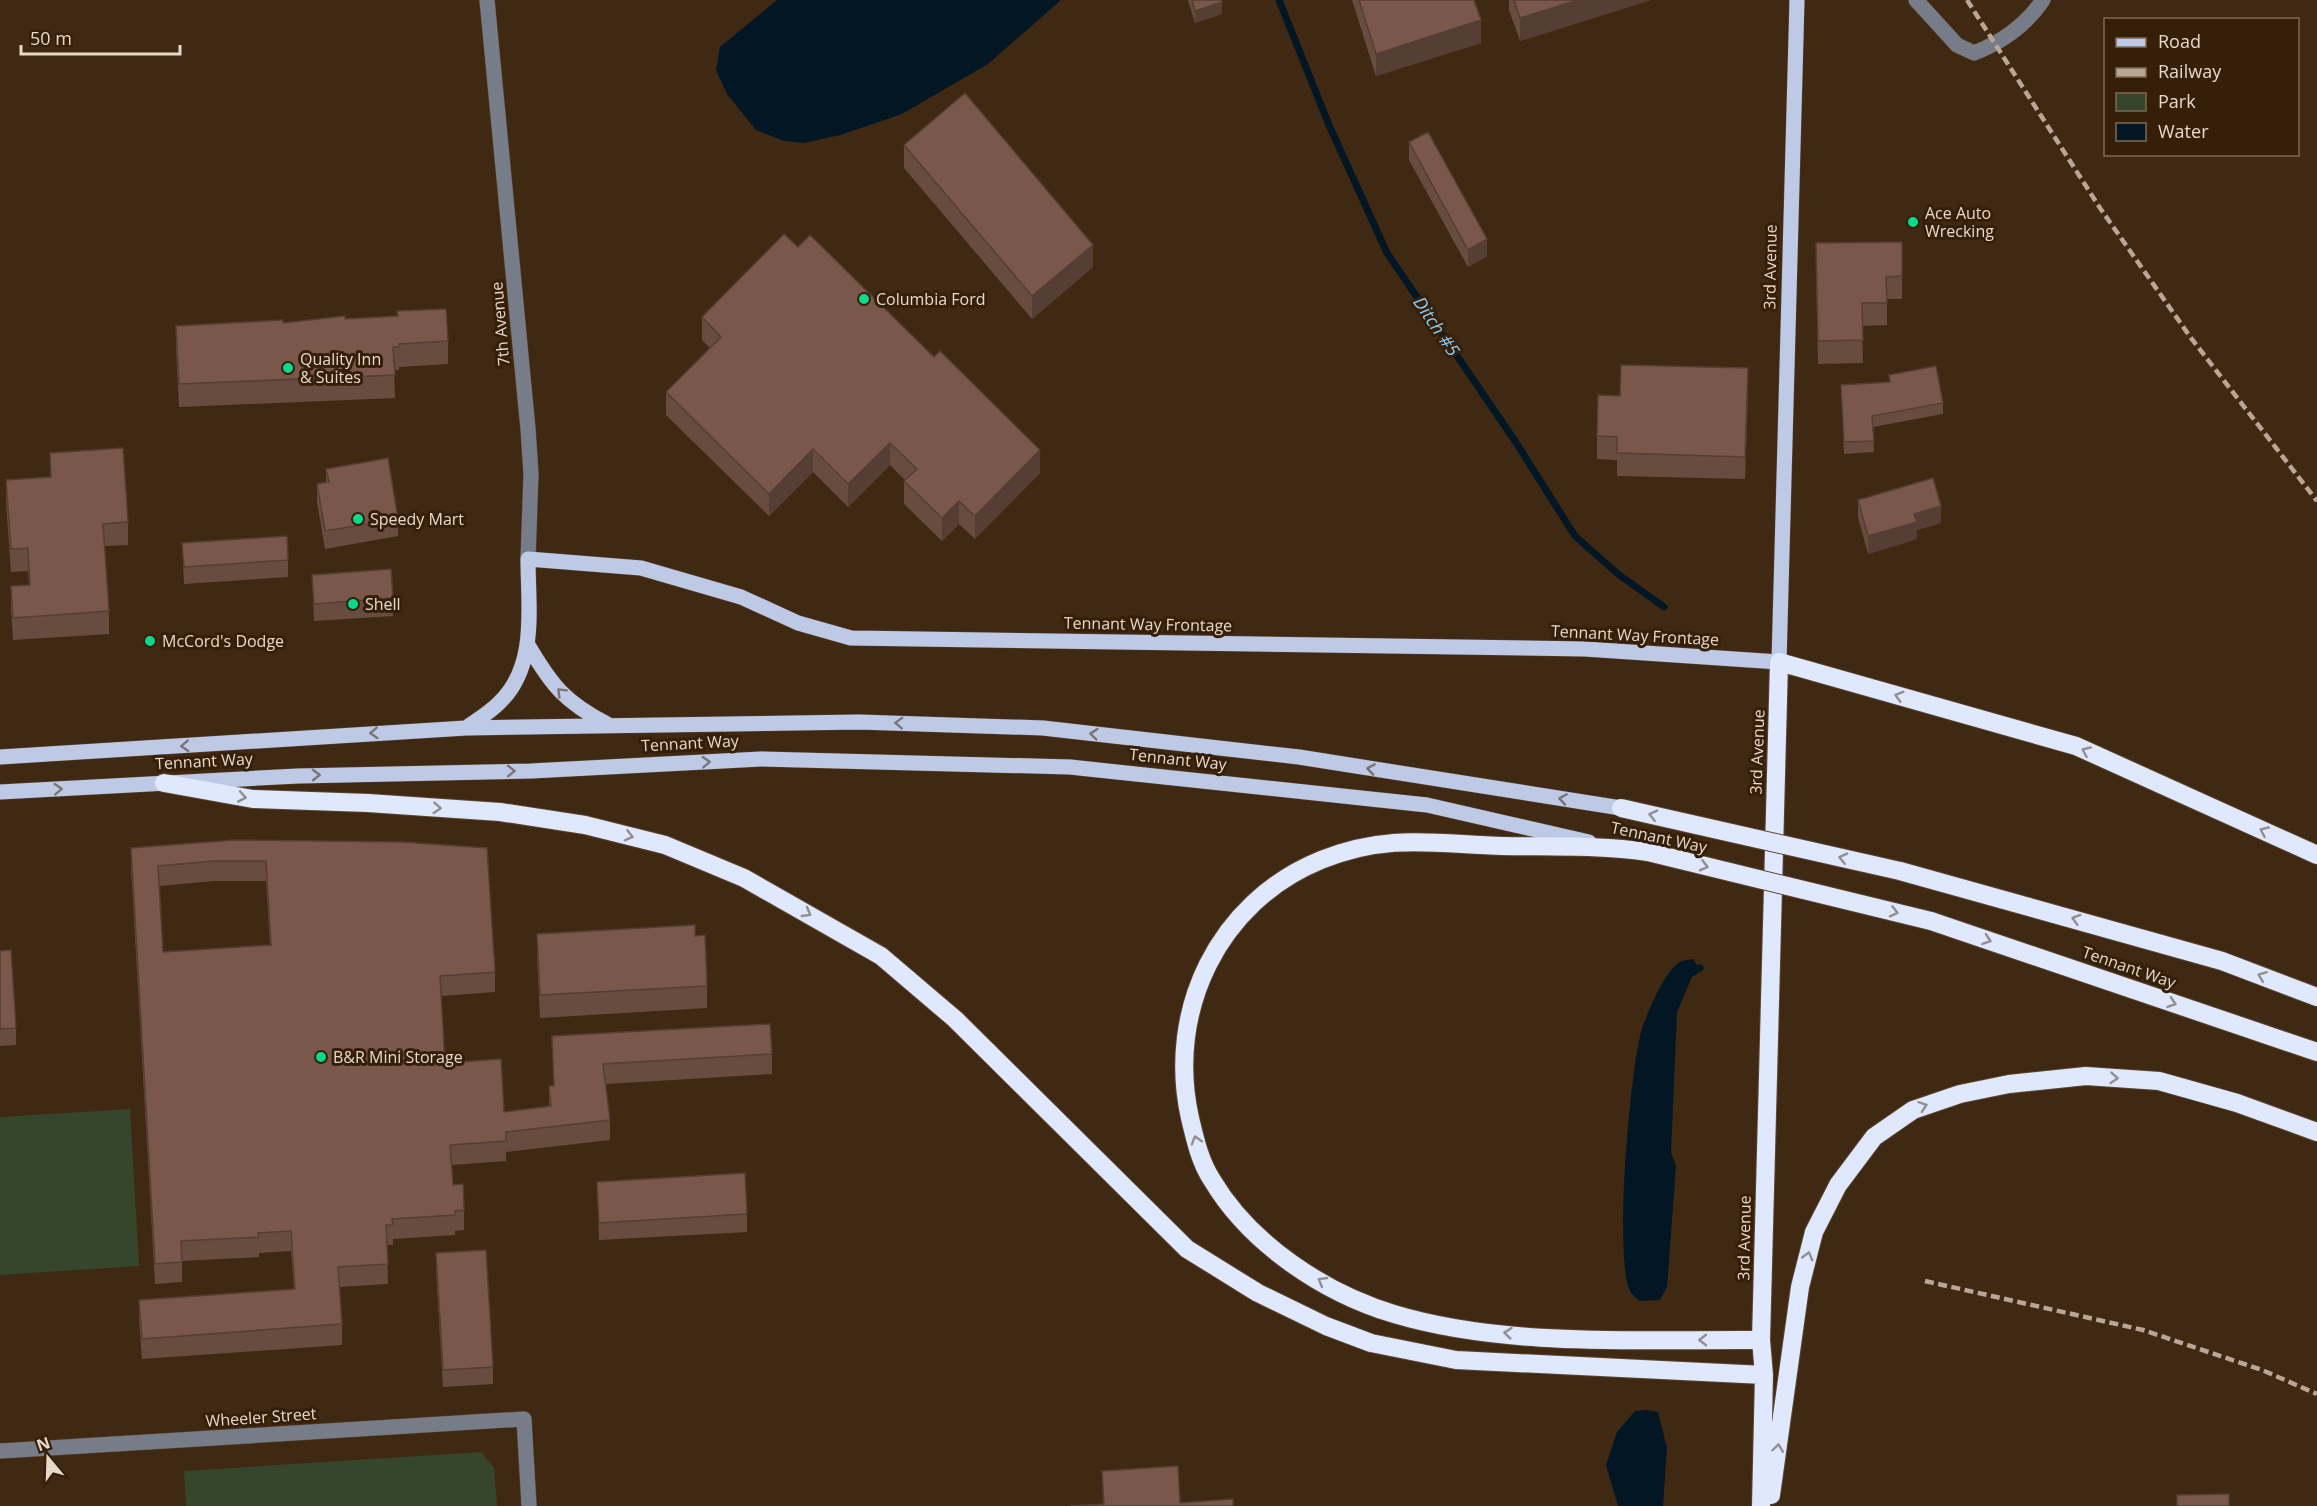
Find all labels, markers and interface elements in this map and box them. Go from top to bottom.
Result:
scale bar [21,18,180,56]
legend [2104,18,2299,156]
text: 50 m [30,26,72,50]
text: Road [2158,29,2201,53]
text: Railway [2158,59,2222,83]
text: Park [2158,89,2196,113]
text: Water [2158,119,2209,143]
place label: Ace Auto Wrecking [1925,202,1994,242]
marker: Ace Auto Wrecking [1906,215,1920,229]
street label: 3rd Avenue [1758,224,1782,310]
street label: 7th Avenue [485,281,515,367]
place label: Columbia Ford [876,288,985,310]
water label: Ditch #5 [1408,291,1466,361]
marker: Columbia Ford [857,292,871,306]
place label: Quality Inn & Suites [300,348,381,388]
marker: Quality Inn & Suites [281,361,295,375]
place label: Speedy Mart [370,508,464,530]
marker: Speedy Mart [351,512,365,526]
place label: Shell [365,593,401,615]
marker: Shell [346,597,360,611]
street label: Tennant Way Frontage [1064,612,1232,636]
street label: Tennant Way Frontage [1550,620,1720,650]
place label: McCord's Dodge [162,630,284,652]
marker: McCord's Dodge [143,634,157,648]
one-way arrow [557,689,568,700]
one-way arrow [1894,691,1905,703]
street label: 3rd Avenue [1745,709,1769,795]
one-way arrow [895,717,904,730]
one-way arrow [369,727,378,740]
one-way arrow [1089,728,1099,741]
street label: Tennant Way [641,729,740,757]
one-way arrow [181,740,190,753]
street label: Tennant Way [1128,743,1229,775]
one-way arrow [2081,746,2092,758]
street label: Tennant Way [155,747,254,775]
one-way arrow [701,756,710,769]
one-way arrow [1366,763,1375,775]
one-way arrow [507,765,516,777]
one-way arrow [312,769,321,782]
one-way arrow [54,782,63,795]
one-way arrow [237,790,247,803]
one-way arrow [1559,793,1569,806]
one-way arrow [432,801,441,814]
one-way arrow [1648,809,1658,822]
street label: Tennant Way [1609,816,1710,858]
one-way arrow [2259,827,2270,839]
one-way arrow [624,828,634,841]
one-way arrow [1838,852,1848,865]
one-way arrow [1699,858,1709,871]
one-way arrow [1889,905,1899,918]
one-way arrow [801,906,811,917]
one-way arrow [2071,914,2081,927]
one-way arrow [1981,933,1992,945]
street label: Tennant Way [2079,941,2180,994]
one-way arrow [2258,971,2269,983]
one-way arrow [2166,995,2177,1008]
place label: B&R Mini Storage [333,1046,463,1068]
marker: B&R Mini Storage [314,1050,328,1064]
one-way arrow [2110,1071,2119,1084]
one-way arrow [1917,1101,1928,1114]
one-way arrow [1191,1135,1203,1146]
street label: 3rd Avenue [1732,1195,1756,1281]
one-way arrow [1801,1251,1813,1261]
one-way arrow [1318,1277,1328,1288]
one-way arrow [1504,1328,1513,1340]
one-way arrow [1698,1334,1707,1346]
street label: Wheeler Street [205,1402,317,1432]
north arrow [18,1428,78,1488]
text: N [33,1431,53,1456]
one-way arrow [1771,1443,1783,1453]

